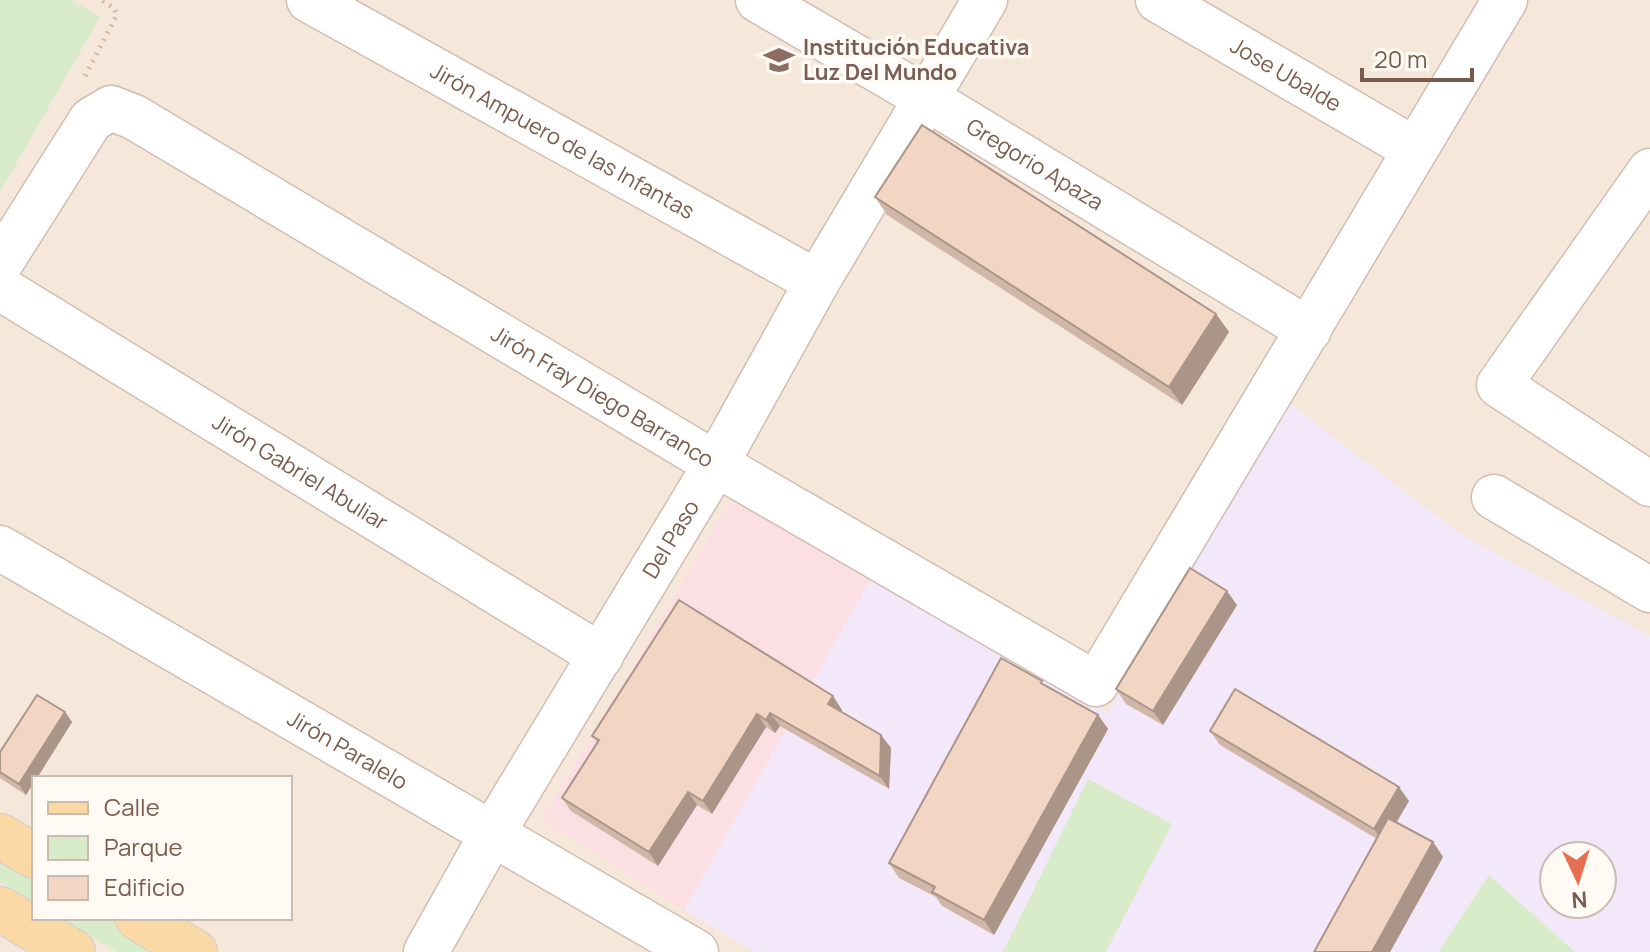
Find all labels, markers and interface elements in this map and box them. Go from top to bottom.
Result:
street label: Jose Ubalde [1225,30,1347,119]
place label: Institución Educativa Luz Del Mundo [803,32,1029,87]
scale bar [1362,32,1472,82]
text: 20 m [1374,42,1427,75]
school or university icon: Institución Educativa Luz Del Mundo [762,43,796,77]
street label: Jirón Ampuero de las Infantas [425,55,700,226]
street label: Gregorio Apaza [961,111,1109,217]
street label: Jirón Fray Diego Barranco [486,318,720,474]
street label: Jirón Gabriel Abuliar [207,407,394,537]
street label: Del Paso [635,494,706,584]
street label: Jirón Paralelo [282,703,413,797]
legend [32,776,292,920]
text: Calle [104,790,160,823]
text: Parque [104,830,182,863]
north arrow [1538,840,1618,920]
text: Edificio [104,870,185,903]
text: N [1570,884,1588,915]

